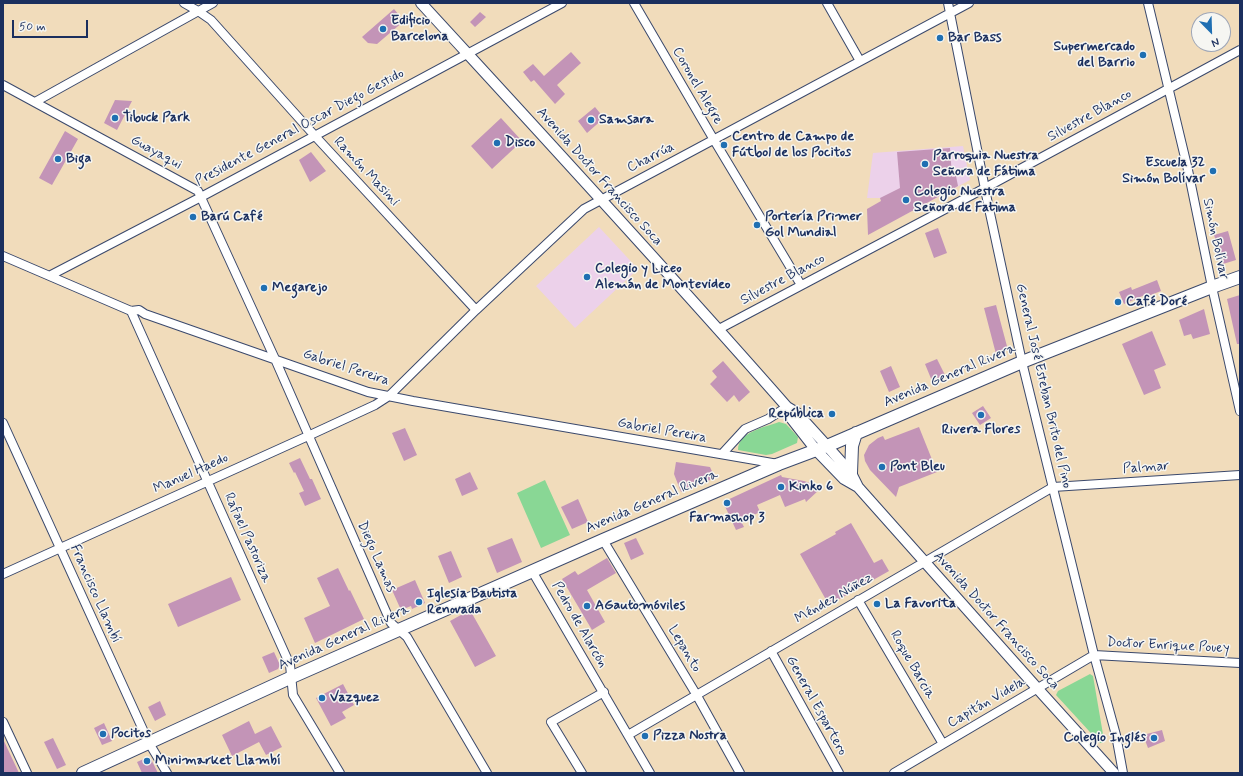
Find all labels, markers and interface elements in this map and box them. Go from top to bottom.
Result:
scale bar [14,12,90,38]
north arrow [1191,12,1231,52]
place label: Edificio Barcelona [391,13,449,46]
text: 50 m [19,19,46,35]
marker: Edificio Barcelona [378,24,388,34]
place label: Bar Bass [948,30,1001,46]
marker: Bar Bass [935,33,945,43]
text: N [1209,34,1221,50]
place label: Supermercado del Barrio [1054,39,1135,72]
street label: Coronel Alegre [668,44,726,128]
marker: Supermercado del Barrio [1138,50,1148,60]
street label: Presidente General Oscar Diego Gestido [193,66,407,190]
street label: Silvestre Blanco [1045,86,1135,146]
street label: Avenida Doctor Francisco Soca [532,104,666,250]
place label: Tibuck Park [123,110,190,126]
place label: Samsara [599,112,654,128]
marker: Tibuck Park [110,113,120,123]
marker: Samsara [586,115,596,125]
place label: Centro de Campo de Fútbol de los Pocitos [732,129,854,162]
street label: Guayaqui [127,132,185,174]
street label: Ramón Masini [330,134,402,210]
place label: Disco [505,135,535,151]
marker: Disco [492,138,502,148]
street label: Charrúa [625,139,677,177]
marker: Centro de Campo de Fútbol de los Pocitos [719,140,729,150]
place label: Parroquia Nuestra Señora de Fátima [933,148,1039,180]
place label: Biga [66,151,91,167]
marker: Biga [53,154,63,164]
place label: Escuela 32 Simón Bolívar [1122,155,1205,188]
marker: Parroquia Nuestra Señora de Fátima [920,159,930,169]
marker: Escuela 32 Simón Bolívar [1208,166,1218,176]
place label: Colegio Nuestra Señora de Fatima [914,184,1016,216]
marker: Colegio Nuestra Señora de Fatima [901,195,911,205]
street label: Simón Bolívar [1198,197,1232,281]
place label: Barú Café [201,209,262,225]
place label: Portería Primer Gol Mundial [765,209,862,242]
marker: Barú Café [188,212,198,222]
marker: Portería Primer Gol Mundial [752,220,762,230]
street label: Silvestre Blanco [738,251,828,309]
place label: Colegio y Liceo Alemán de Montevideo [595,261,731,294]
marker: Colegio y Liceo Alemán de Montevideo [582,272,592,282]
place label: Megarejo [272,280,327,296]
street label: General José Esteban Brito del Pino [1011,282,1075,490]
marker: Megarejo [259,283,269,293]
place label: Café Doré [1126,294,1187,310]
marker: Café Doré [1113,297,1123,307]
street label: Avenida General Rivera [881,341,1019,411]
street label: Gabriel Pereira [301,346,391,390]
place label: República [769,406,824,422]
marker: República [827,409,837,419]
marker: Rivera Flores [976,410,986,420]
street label: Gabriel Pereira [616,415,708,447]
place label: Rivera Flores [942,422,1020,438]
street label: Manuel Haedo [151,450,231,498]
street label: Palmar [1122,458,1170,478]
place label: Pont Bleu [890,459,945,475]
marker: Pont Bleu [877,462,887,472]
street label: Avenida General Rivera [583,467,721,537]
place label: Kinko 6 [789,479,833,495]
marker: Kinko 6 [776,482,786,492]
street label: Rafael Pastoriza [220,490,274,586]
marker: Farmashop 3 [722,498,732,508]
place label: Farmashop 3 [689,510,765,526]
street label: Diego Lamas [353,519,399,595]
street label: Francisco Llambí [66,542,124,646]
street label: Avenida Doctor Francisco Soca [929,548,1063,694]
street label: Méndez Núñez [792,570,876,628]
street label: Pedro de Alarcón [547,579,611,671]
place label: Iglesia Bautista Renovada [427,586,517,618]
place label: La Favorita [885,596,956,612]
marker: Iglesia Bautista Renovada [414,597,424,607]
place label: AGautomóviles [595,598,685,614]
marker: La Favorita [872,599,882,609]
street label: Avenida General Rivera [276,601,412,675]
marker: AGautomóviles [582,601,592,611]
street label: Lepanto [664,623,704,675]
street label: Roque Barcia [886,628,938,702]
street label: Doctor Enrique Pouey [1106,634,1230,658]
street label: General Espartero [782,653,850,759]
street label: Capitán Videla [945,674,1029,732]
place label: Vazquez [330,690,380,706]
marker: Vazquez [317,693,327,703]
place label: Pocitos [111,726,151,742]
place label: Pizza Nostra [653,728,727,744]
marker: Pocitos [98,729,108,739]
place label: Colegio Inglés [1064,730,1146,746]
marker: Pizza Nostra [640,731,650,741]
marker: Colegio Inglés [1149,733,1159,743]
place label: Minimarket Llambí [155,753,281,769]
marker: Minimarket Llambí [142,756,152,766]

